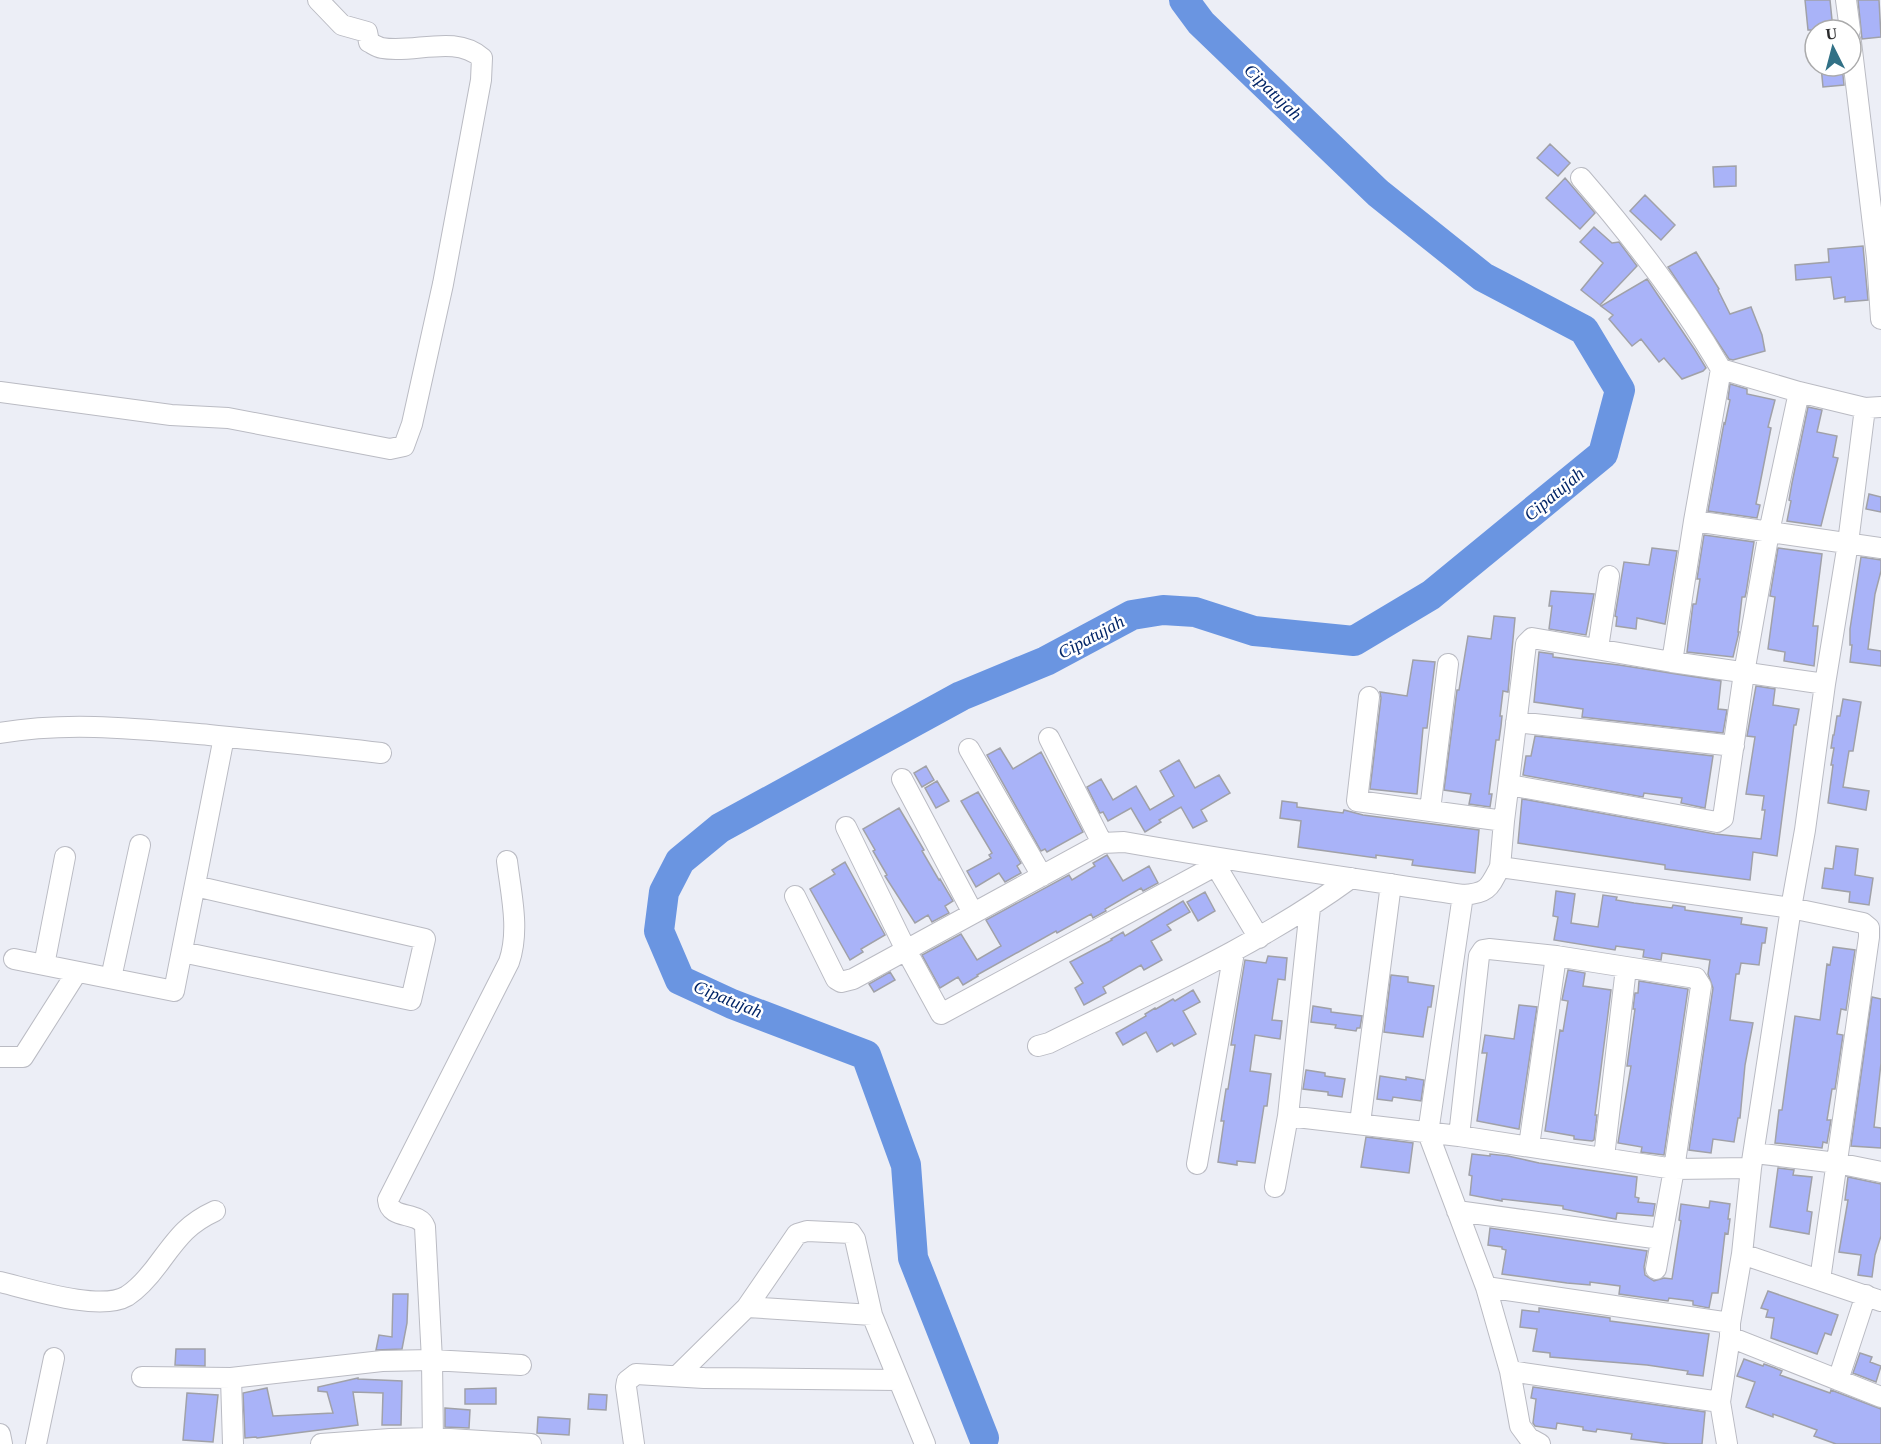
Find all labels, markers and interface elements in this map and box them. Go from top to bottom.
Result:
north arrow [1803,18,1863,78]
text: U [1825,24,1839,43]
water label: Cipatujah [1240,60,1306,124]
water label: Cipatujah [1520,463,1588,525]
water label: Cipatujah [1055,611,1127,663]
water label: Cipatujah [691,976,765,1022]

